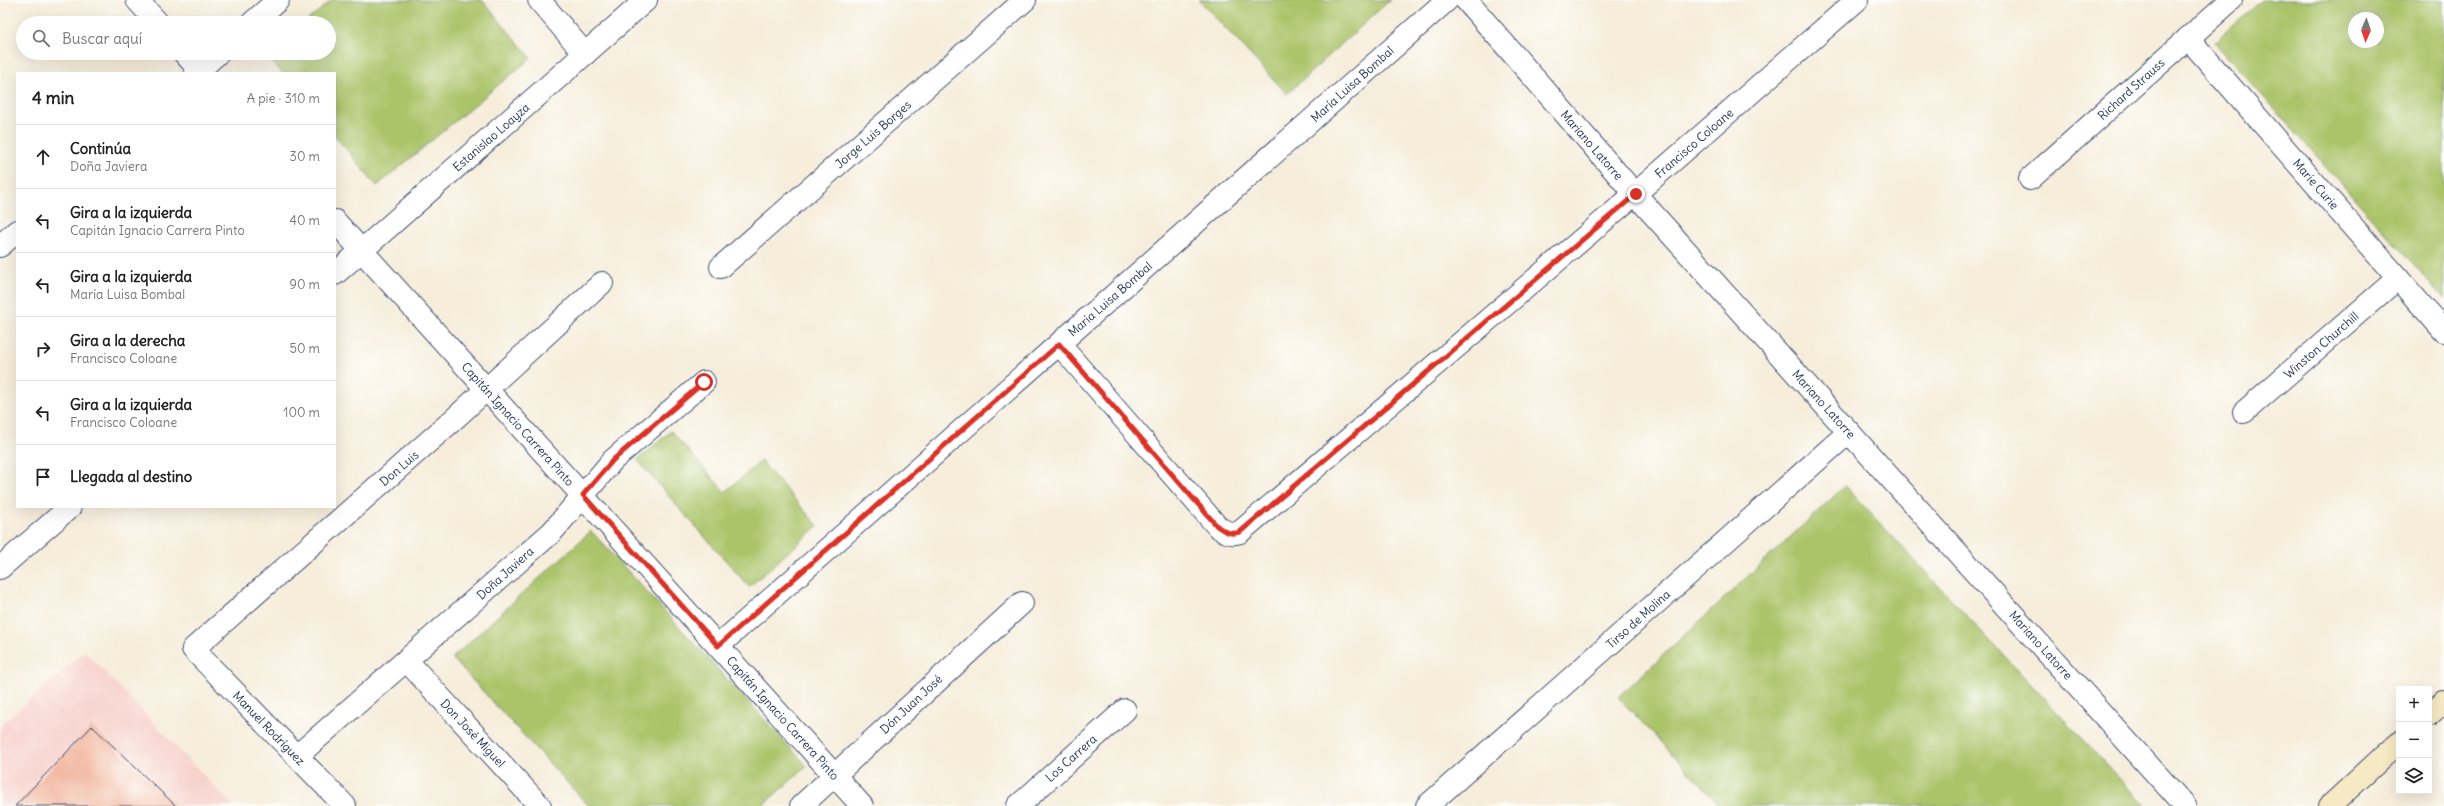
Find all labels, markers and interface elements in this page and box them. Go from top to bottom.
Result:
north arrow [2348,12,2384,48]
search box [16,16,336,60]
icon: search [30,27,52,49]
text: Buscar aquí [62,29,142,48]
street label: María Luisa Bombal [1307,43,1397,125]
street label: Richard Strauss [2094,55,2168,123]
text: 4 min [32,87,74,109]
text: A pie · 310 m [247,90,320,107]
street label: Jorge Luis Borges [832,97,914,171]
street label: Estanislao Loayza [450,99,533,174]
street label: Francisco Coloane [1652,105,1736,181]
street label: Mariano Latorre [1558,107,1626,183]
text: Continúa [70,139,131,158]
icon: ahead [32,146,54,168]
text: 30 m [290,148,320,165]
street label: Marie Curie [2290,156,2342,212]
text: Doña Javiera [70,158,147,175]
route end [1627,185,1645,203]
text: Gira a la izquierda [70,203,192,222]
icon: left [32,210,54,232]
text: 40 m [289,212,320,229]
text: Capitán Ignacio Carrera Pinto [70,222,245,239]
street label: María Luisa Bombal [1065,258,1155,340]
text: Gira a la izquierda [70,267,192,286]
icon: left [32,274,54,296]
text: 90 m [289,276,320,293]
text: María Luisa Bombal [70,286,185,303]
street label: Winston Churchill [2281,308,2361,382]
text: Gira a la derecha [70,331,185,350]
icon: right [32,338,54,360]
text: 50 m [289,340,320,357]
text: Francisco Coloane [70,350,177,367]
street label: Capitán Ignacio Carrera Pinto [458,359,578,489]
street label: Mariano Latorre [1789,366,1859,442]
route start [695,373,713,391]
text: Gira a la izquierda [70,395,192,414]
icon: left [32,402,54,424]
text: 100 m [283,404,320,421]
text: Francisco Coloane [70,414,177,431]
street label: Don Luis [376,447,422,489]
icon: arrive [32,466,54,488]
text: Llegada al destino [70,467,192,486]
street label: Doña Javiera [473,543,537,602]
street label: Tirso de Molina [1603,586,1673,652]
street label: Mariano Latorre [2006,607,2076,683]
street label: Capitán Ignacio Carrera Pinto [723,653,843,783]
street label: Dón Juan José [877,671,945,737]
map controls [2396,686,2432,794]
button: + [2396,686,2432,722]
street label: Manuel Rodríguez [230,688,308,768]
street label: Don José Miguel [438,696,508,770]
button: − [2396,722,2432,758]
street label: Los Carrera [1042,731,1100,785]
button: layers [2396,758,2432,794]

